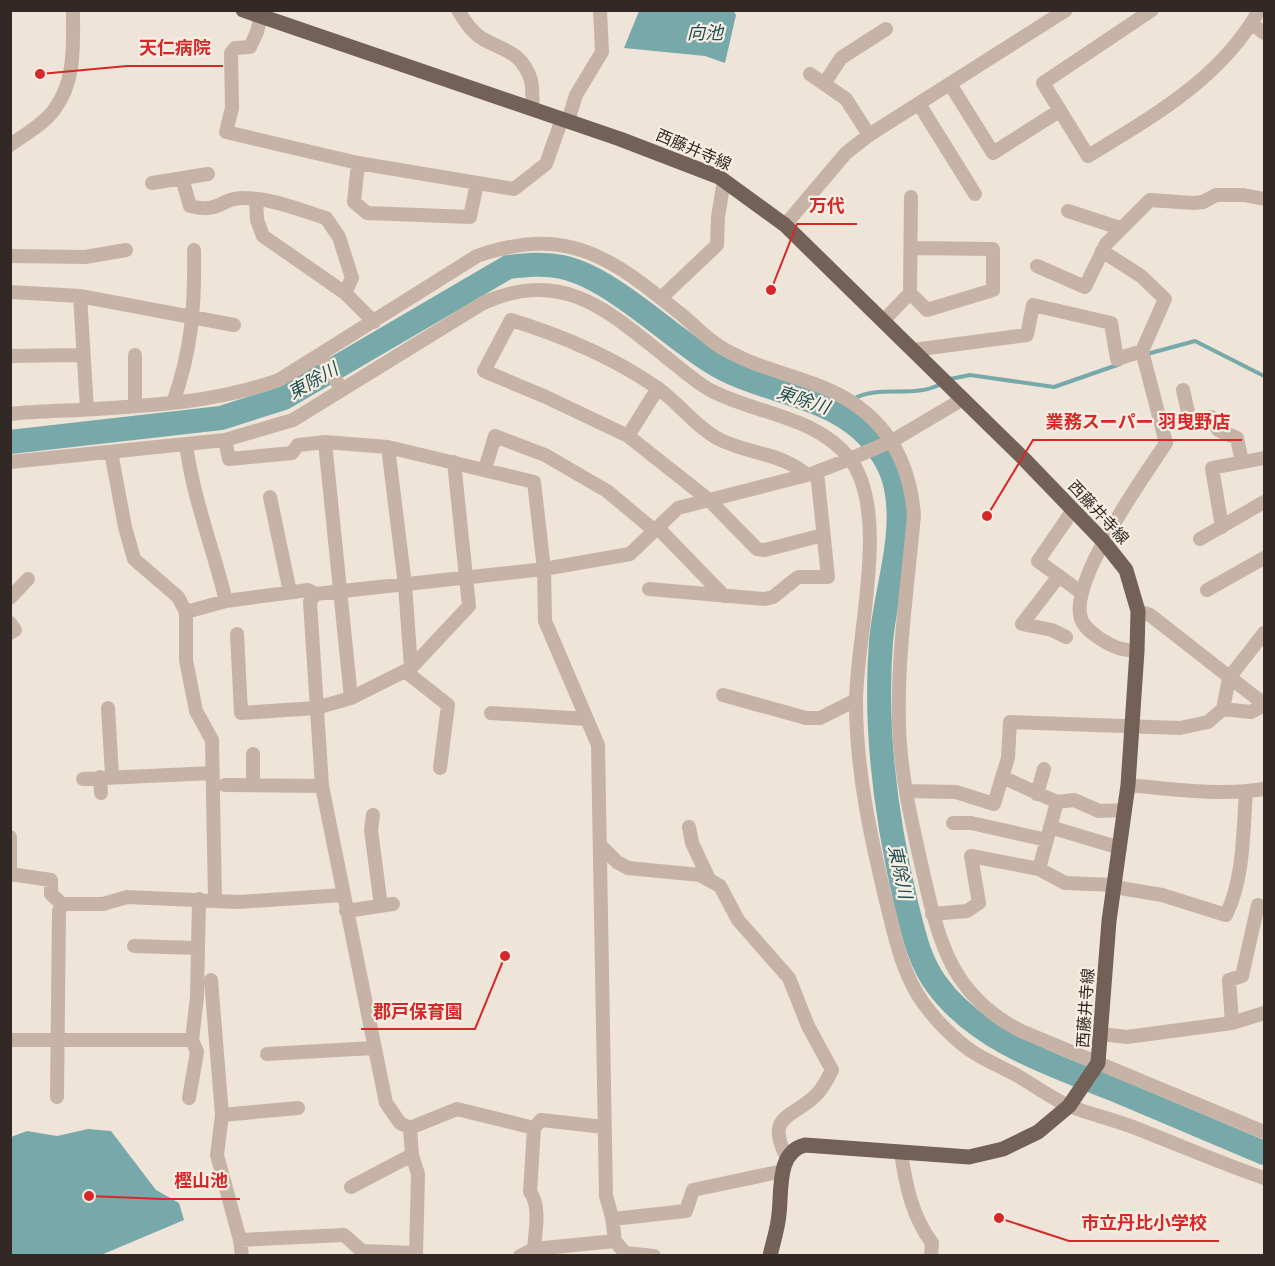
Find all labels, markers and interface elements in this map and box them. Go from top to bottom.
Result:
water label: 向池 [687,21,725,44]
callout: 天仁病院 [127,30,223,66]
text: 天仁病院 [139,36,211,59]
street label: 西藤井寺線 [653,124,735,174]
callout: 万代 [797,188,857,224]
text: 万代 [809,194,845,217]
water label: 東除川 [284,356,344,404]
water label: 東除川 [774,380,834,419]
callout: 業務スーパー 羽曳野店 [1033,404,1242,440]
text: 業務スーパー 羽曳野店 [1046,410,1230,433]
street label: 西藤井寺線 [1064,476,1134,548]
water label: 東除川 [884,843,918,903]
street label: 西藤井寺線 [1072,967,1098,1049]
callout: 郡戸保育園 [361,993,475,1029]
text: 郡戸保育園 [373,1000,463,1023]
callout: 樫山池 [162,1163,240,1199]
text: 樫山池 [174,1169,228,1192]
callout: 市立丹比小学校 [1069,1205,1219,1241]
text: 市立丹比小学校 [1081,1211,1207,1234]

